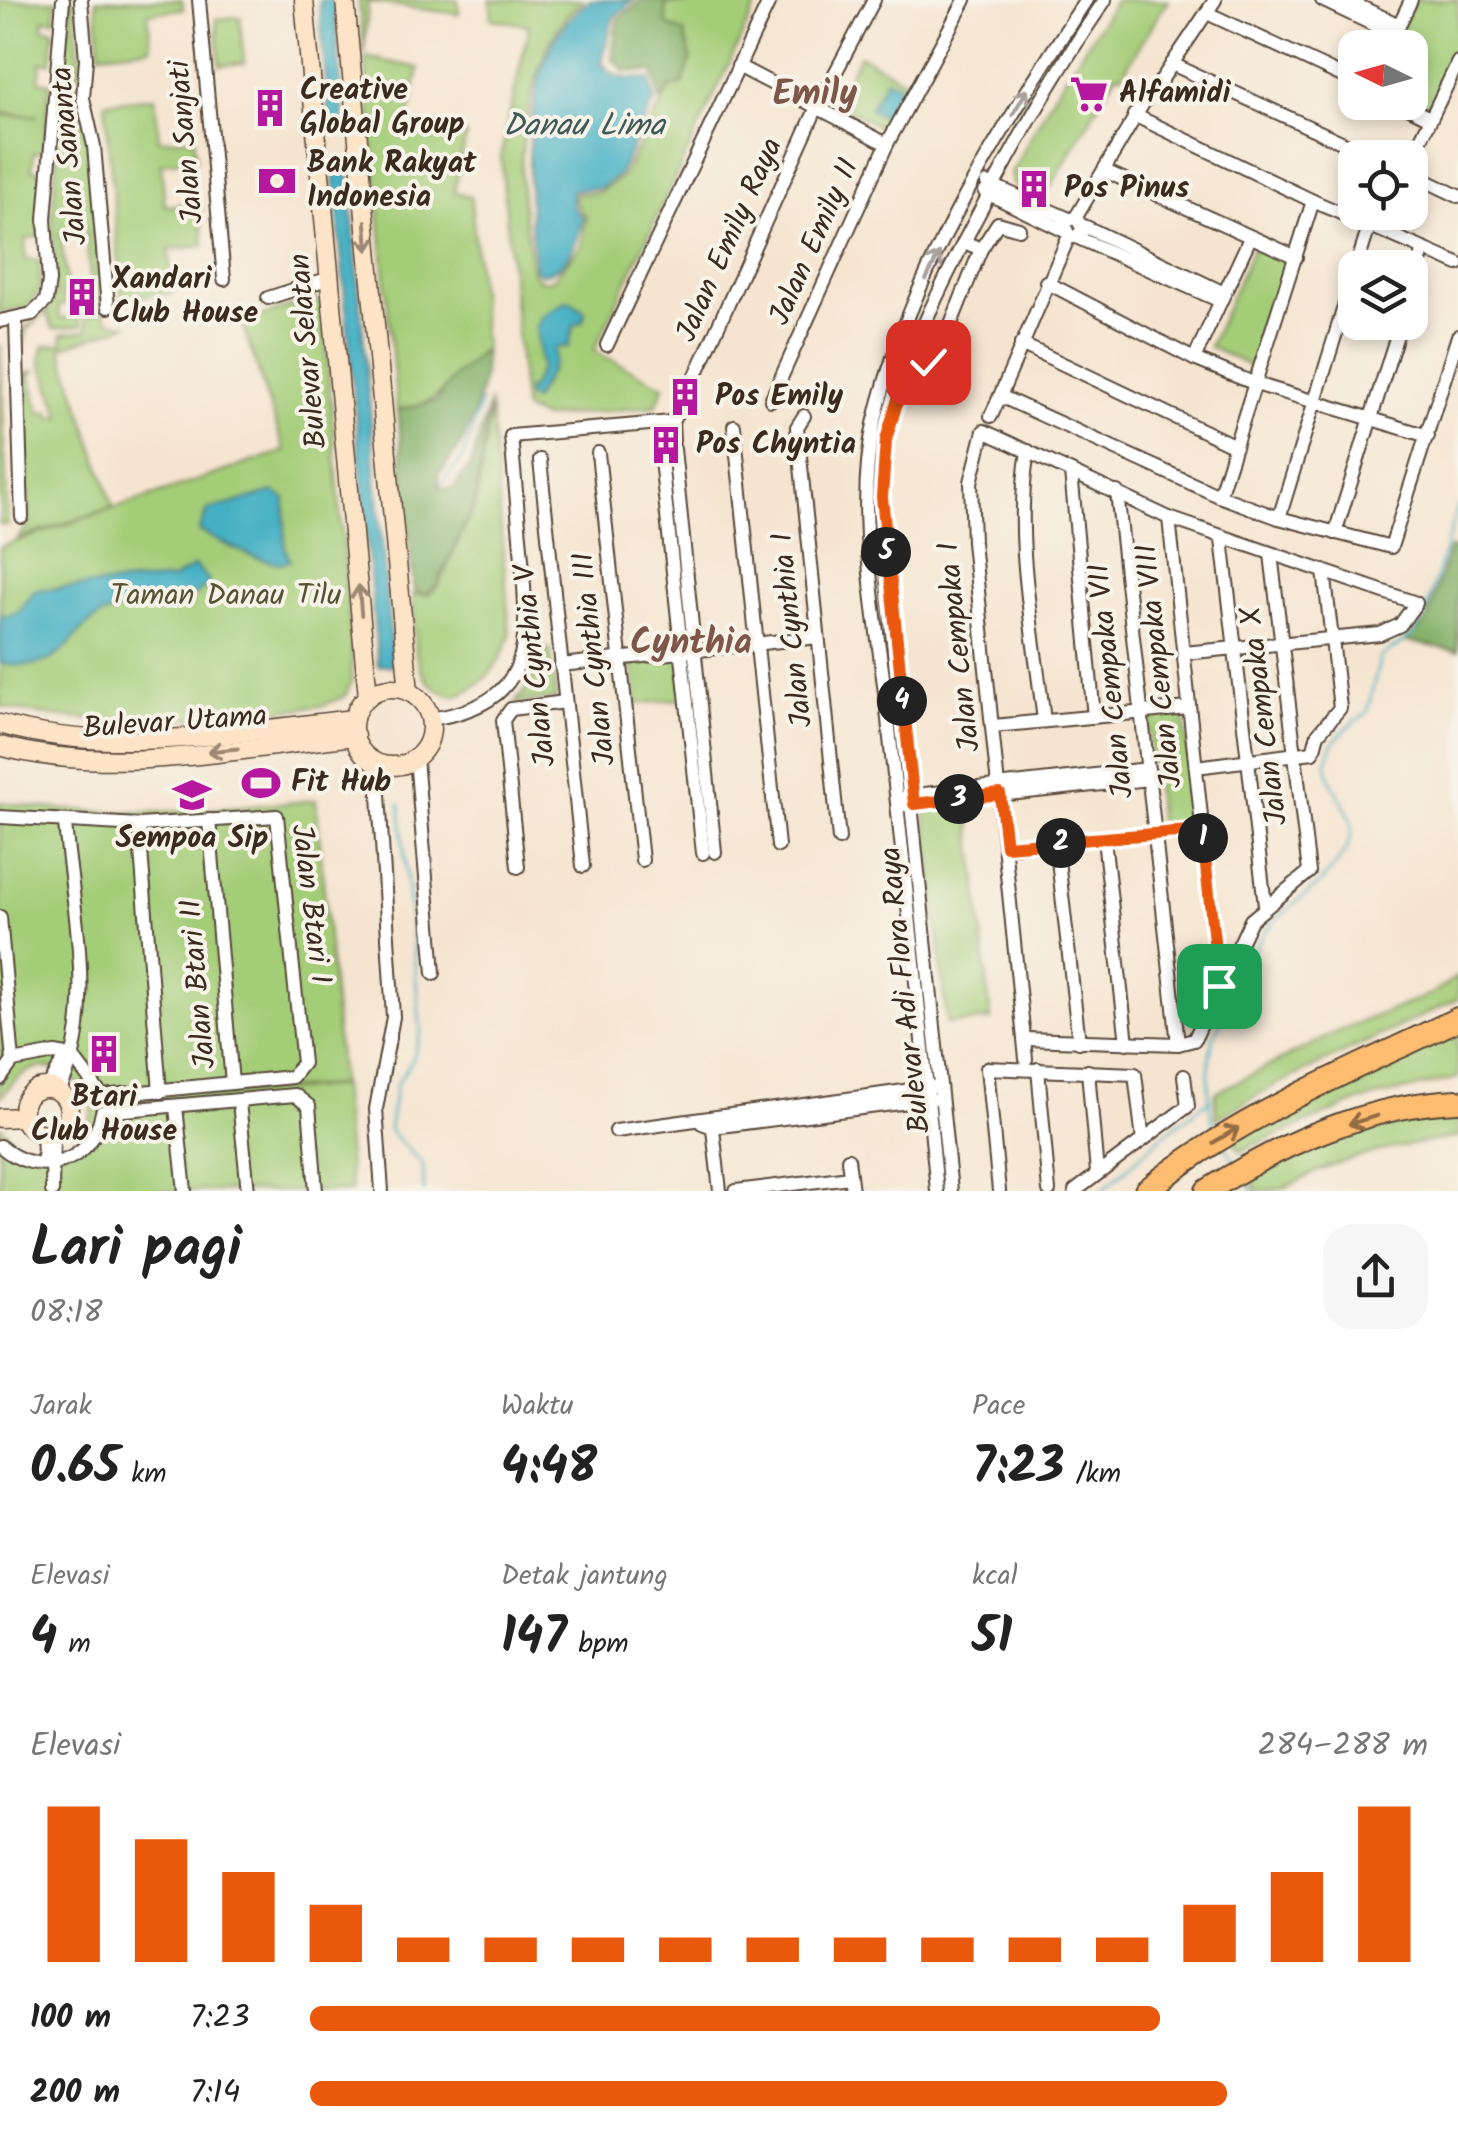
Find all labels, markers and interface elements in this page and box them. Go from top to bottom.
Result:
north arrow [1338,30,1428,120]
map controls [1338,30,1428,340]
street label: Jalan Sanjati [156,56,218,226]
street label: Jalan Sananta [38,65,102,247]
place label: Creative Global Group [300,67,465,149]
district label: Emily [773,67,858,123]
place label: Alfamidi [1119,70,1232,118]
supermarket icon: Alfamidi [1068,73,1110,115]
building icon: Creative Global Group [249,87,291,129]
one-way arrow [1011,87,1031,117]
water label: Danau Lima [503,101,667,152]
street label: Jalan Emily Raya [663,130,797,350]
place label: Bank Rakyat Indonesia [307,140,477,222]
button: locate [1338,140,1428,230]
street label: Jalan Emily II [757,151,873,333]
bank icon: Bank Rakyat Indonesia [256,160,298,202]
place label: Pos Pinus [1064,165,1189,213]
building icon: Pos Pinus [1013,168,1055,210]
one-way arrow [358,220,377,252]
button: layers [1338,250,1428,340]
street label: Bulevar Selatan [277,251,341,451]
one-way arrow [924,252,943,282]
place label: Xandari Club House [111,256,258,338]
building icon: Xandari Club House [61,276,103,318]
pin [886,320,971,405]
icon: check [901,335,956,390]
place label: Pos Emily [715,373,844,421]
building icon: Pos Emily [664,376,706,418]
place label: Pos Chyntia [696,421,856,469]
building icon: Pos Chyntia [645,424,687,466]
pin: 5 [861,527,911,577]
text: 5 [879,529,893,574]
street label: Jalan Cynthia I [759,530,827,730]
street label: Jalan Cempaka I [925,540,995,754]
street label: Jalan Cempaka VIII [1123,541,1197,791]
street label: Jalan Cynthia III [560,550,630,768]
street label: Jalan Cynthia V [501,561,570,769]
street label: Jalan Cempaka VII [1076,561,1148,801]
park label: Taman Danau Tilu [111,572,342,620]
one-way arrow [350,584,369,616]
street label: Jalan Cempaka X [1228,604,1302,828]
district label: Cynthia [630,616,752,672]
pin: 4 [877,676,927,726]
text: 4 [894,678,910,723]
street label: Bulevar Utama [81,693,269,753]
one-way arrow [207,741,239,760]
place label: Fit Hub [291,759,391,807]
sports icon: Fit Hub [240,762,282,804]
school or university icon: Sempoa Sip [171,774,213,816]
pin: 3 [934,774,984,824]
text: 3 [951,776,967,821]
pin: 1 [1178,813,1228,863]
place label: Sempoa Sip [116,815,268,863]
text: 1 [1199,815,1207,860]
pin: 2 [1036,818,1086,868]
text: 2 [1053,820,1069,865]
street label: Jalan Btari I [276,821,344,987]
street label: Bulevar Adi Flora Raya [867,844,945,1136]
street label: Jalan Btari II [168,897,230,1071]
pin [1177,944,1262,1029]
icon: arrive [1192,959,1247,1014]
building icon: Btari Club House [83,1033,125,1075]
place label: Btari Club House [31,1074,177,1156]
one-way arrow [1347,1112,1379,1130]
one-way arrow [1211,1125,1240,1145]
text: Lari pagi [30,1207,242,1294]
button: share [1323,1224,1428,1329]
text: 08:18 [30,1288,102,1339]
text: Jarak [30,1384,92,1429]
text: Waktu [501,1384,573,1429]
text: Pace [972,1384,1025,1429]
text: 0.65 [30,1429,120,1509]
text: 4:48 [501,1429,597,1509]
text: 7:23 [972,1429,1064,1509]
text: km [120,1452,167,1497]
text: /km [1064,1452,1121,1497]
text: Elevasi [30,1554,109,1599]
text: Detak jantung [501,1554,668,1599]
text: kcal [972,1554,1018,1599]
text: 4 [30,1599,57,1679]
text: 147 [501,1599,567,1679]
text: 51 [972,1599,1012,1679]
text: m [57,1622,91,1667]
text: bpm [567,1622,629,1667]
text: Elevasi [30,1721,121,1772]
text: 284–288 m [1258,1721,1428,1772]
text: 100 m [30,1993,111,2044]
text: 7:23 [190,1993,250,2044]
text: 200 m [30,2068,120,2119]
text: 7:14 [190,2068,240,2119]

